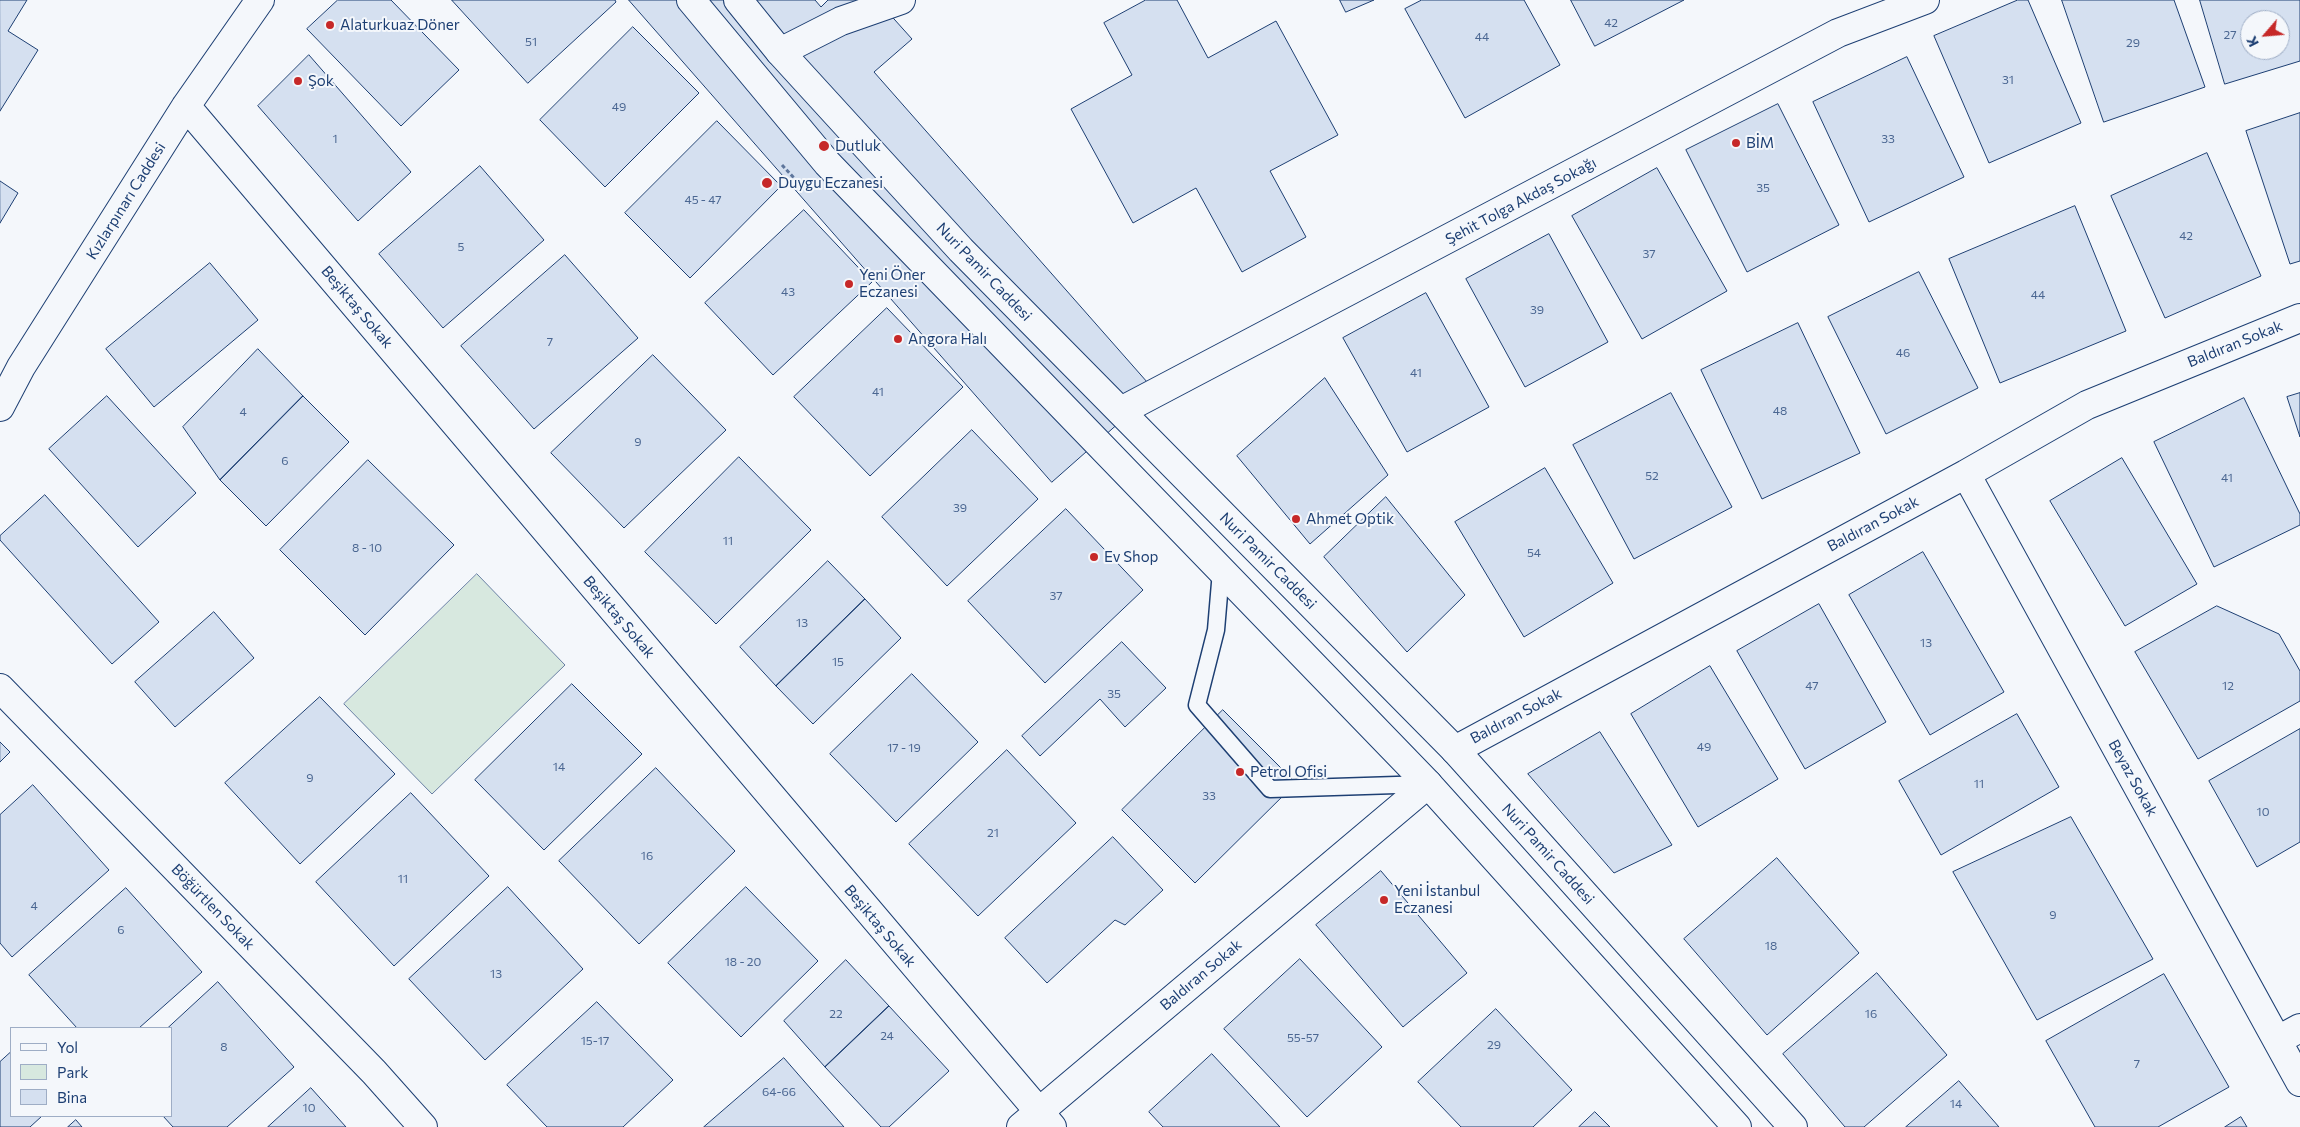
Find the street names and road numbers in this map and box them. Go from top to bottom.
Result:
street label: Kızlarpınarı Caddesi [83,139,169,263]
street label: Şehit Tolga Akdaş Sokağı [1442,154,1600,248]
street label: Nuri Pamir Caddesi [933,219,1035,325]
street label: Beşiktaş Sokak [317,262,397,352]
street label: Baldıran Sokak [2185,317,2285,371]
street label: Baldıran Sokak [1824,492,1922,556]
street label: Nuri Pamir Caddesi [1216,509,1320,613]
street label: Beşiktaş Sokak [579,572,659,662]
street label: Baldıran Sokak [1467,684,1565,748]
street label: Beyaz Sokak [2105,736,2161,820]
street label: Nuri Pamir Caddesi [1498,800,1598,908]
street label: Böğürtlen Sokak [168,860,258,954]
street label: Beşiktaş Sokak [840,881,920,971]
street label: Baldıran Sokak [1157,936,1245,1014]

